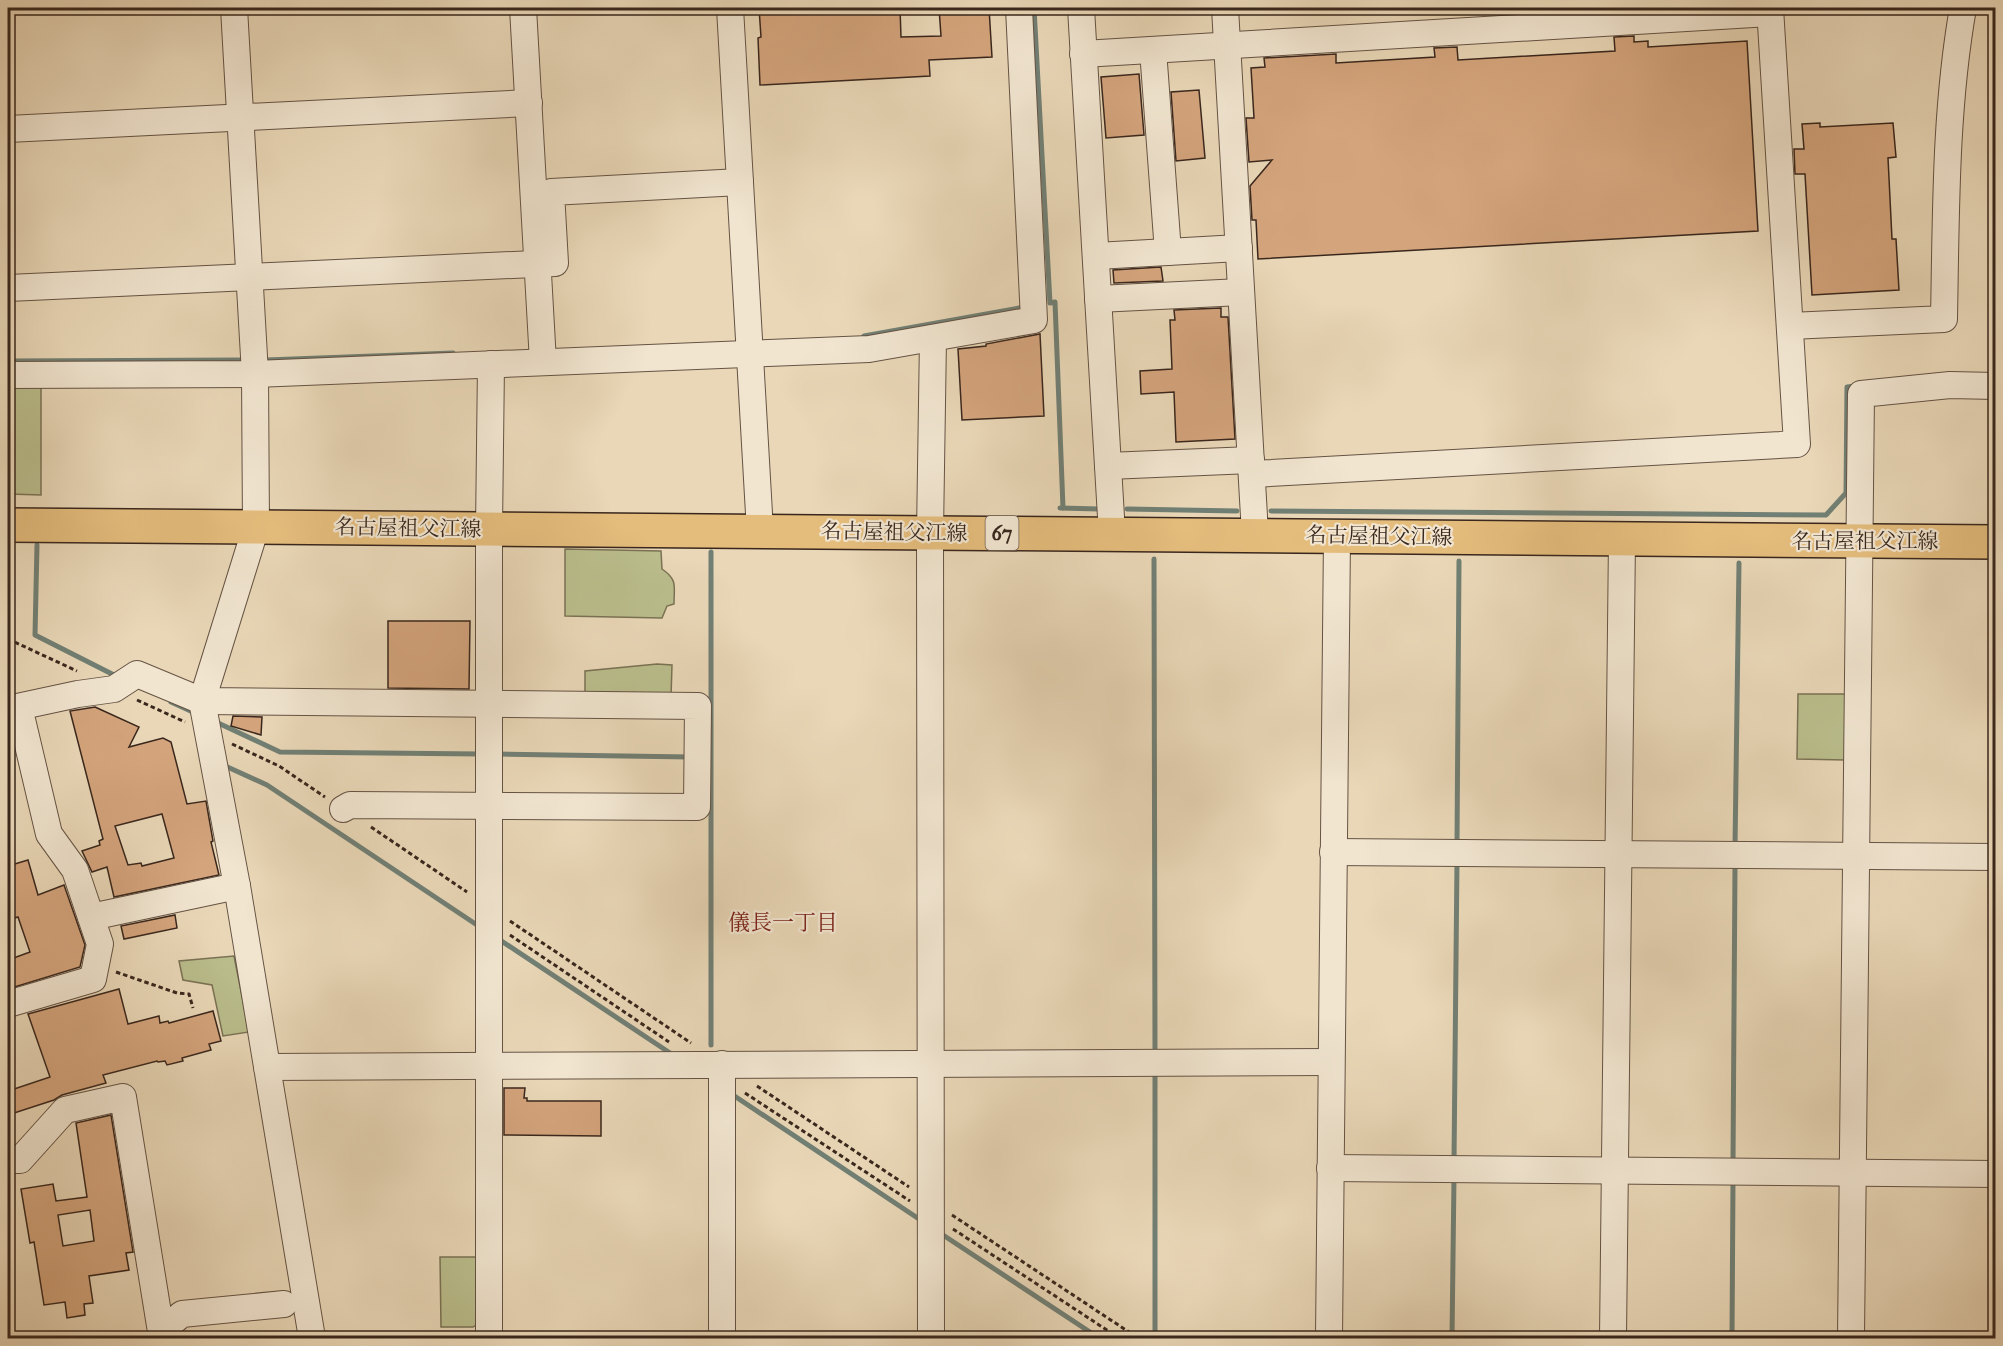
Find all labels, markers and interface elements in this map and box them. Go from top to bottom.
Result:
street label: 名古屋祖父江線 [334,514,482,542]
road number: 67 [986,516,1018,550]
street label: 名古屋祖父江線 [820,518,968,546]
street label: 名古屋祖父江線 [1305,522,1453,550]
street label: 名古屋祖父江線 [1792,528,1939,554]
district label: 儀長一丁目 [728,909,838,936]

